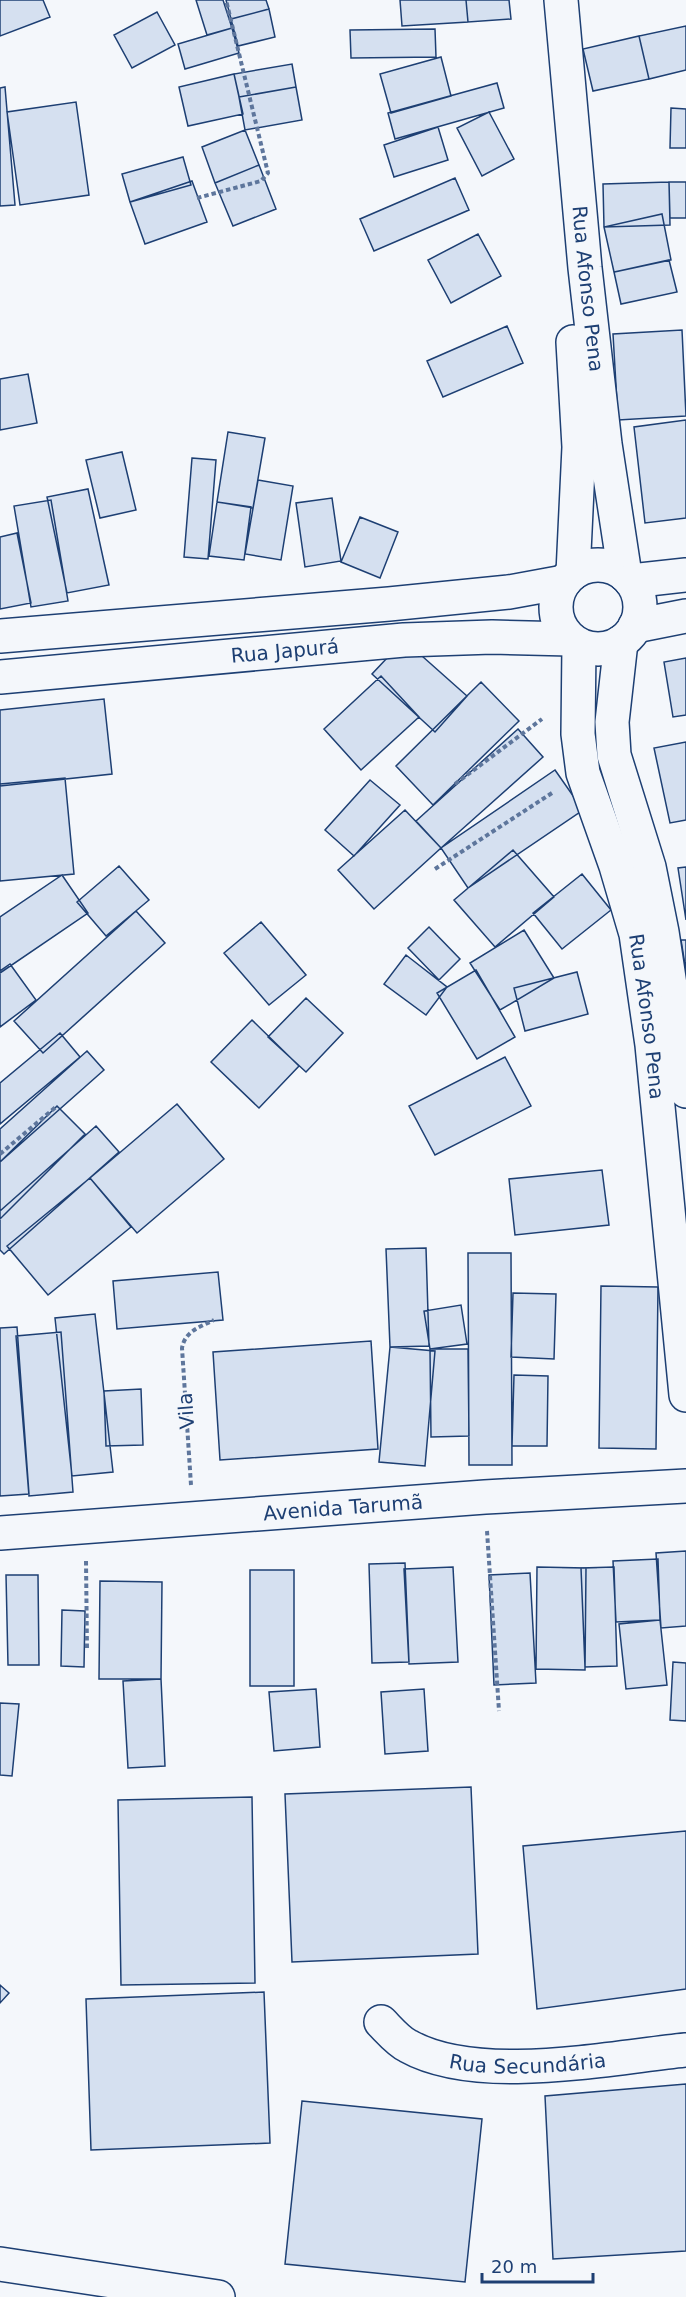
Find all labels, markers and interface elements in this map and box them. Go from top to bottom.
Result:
street label: Rua Afonso Pena [567,205,609,373]
street label: Rua Japurá [230,634,340,668]
street label: Rua Afonso Pena [624,932,669,1100]
street label: Vila [173,1392,199,1430]
street label: Avenida Tarumã [262,1490,424,1525]
street label: Rua Secundária [447,2048,607,2079]
scale bar [482,2246,593,2284]
text: 20 m [491,2256,537,2277]

